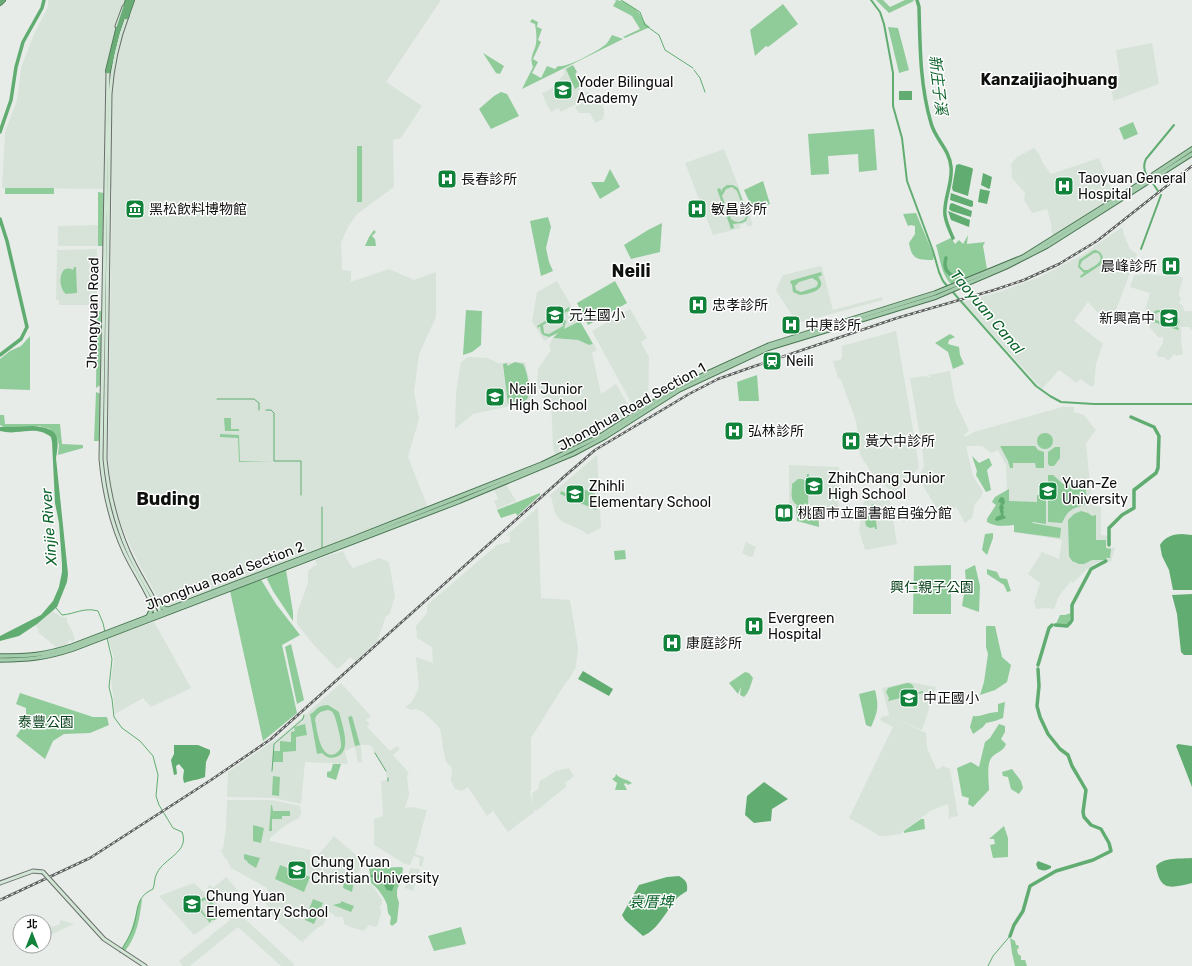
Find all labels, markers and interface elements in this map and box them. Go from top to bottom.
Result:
water label: 新庄子溪 [925,54,951,118]
district label: Kanzaijiaojhuang [980,70,1118,89]
place label: Yoder Bilingual Academy [577,74,673,107]
school or university icon: Yoder Bilingual Academy [552,79,574,101]
hospital icon: 長春診所 [436,168,458,190]
place label: Taoyuan General Hospital [1078,170,1186,203]
place label: 長春診所 [461,171,517,188]
hospital icon: Taoyuan General Hospital [1053,175,1075,197]
museum icon: 黑松飲料博物館 [124,198,146,220]
hospital icon: 敏昌診所 [686,198,708,220]
place label: 黑松飲料博物館 [149,201,247,218]
place label: 敏昌診所 [711,201,767,218]
hospital icon: 晨峰診所 [1160,255,1182,277]
street label: Jhongyuan Road [84,257,102,369]
place label: 晨峰診所 [1101,258,1157,275]
district label: Neili [611,260,651,282]
water label: Taoyuan Canal [946,266,1028,358]
hospital icon: 忠孝診所 [687,294,709,316]
place label: 忠孝診所 [712,297,768,314]
school or university icon: 元生國小 [544,304,566,326]
place label: 元生國小 [569,307,625,324]
school or university icon: 新興高中 [1158,307,1180,329]
place label: 新興高中 [1099,310,1155,327]
hospital icon: 中庚診所 [780,314,802,336]
place label: 中庚診所 [805,317,861,334]
station icon: Neili [761,350,783,372]
place label: Neili [786,353,814,370]
street label: Jhonghua Road Section 1 [555,359,709,455]
place label: Neili Junior High School [509,381,587,414]
school or university icon: Neili Junior High School [484,386,506,408]
hospital icon: 弘林診所 [723,420,745,442]
place label: 弘林診所 [748,423,804,440]
hospital icon: 黃大中診所 [840,430,862,452]
place label: 黃大中診所 [865,433,935,450]
place label: ZhihChang Junior High School [828,470,946,503]
school or university icon: ZhihChang Junior High School [803,475,825,497]
place label: Yuan-Ze University [1062,475,1128,508]
place label: Zhihli Elementary School [589,478,711,511]
school or university icon: Yuan-Ze University [1037,480,1059,502]
school or university icon: Zhihli Elementary School [564,483,586,505]
water label: Xinjie River [37,486,61,567]
district label: Buding [136,488,200,510]
library icon: 桃園市立圖書館自強分館 [773,502,795,524]
place label: 桃園市立圖書館自強分館 [798,505,952,522]
street label: Jhonghua Road Section 2 [143,538,307,614]
park label: 興仁親子公園 [890,579,974,596]
place label: Evergreen Hospital [768,610,835,643]
hospital icon: Evergreen Hospital [743,615,765,637]
hospital icon: 康庭診所 [661,632,683,654]
place label: 康庭診所 [686,635,742,652]
school or university icon: 中正國小 [898,687,920,709]
place label: 中正國小 [923,690,979,707]
park label: 泰豐公園 [18,714,74,731]
place label: Chung Yuan Christian University [311,854,440,887]
school or university icon: Chung Yuan Christian University [286,859,308,881]
place label: Chung Yuan Elementary School [206,888,328,921]
school or university icon: Chung Yuan Elementary School [181,893,203,915]
water label: 袁厝埤 [628,893,675,911]
north arrow [12,914,52,954]
text: 北 [27,918,38,931]

